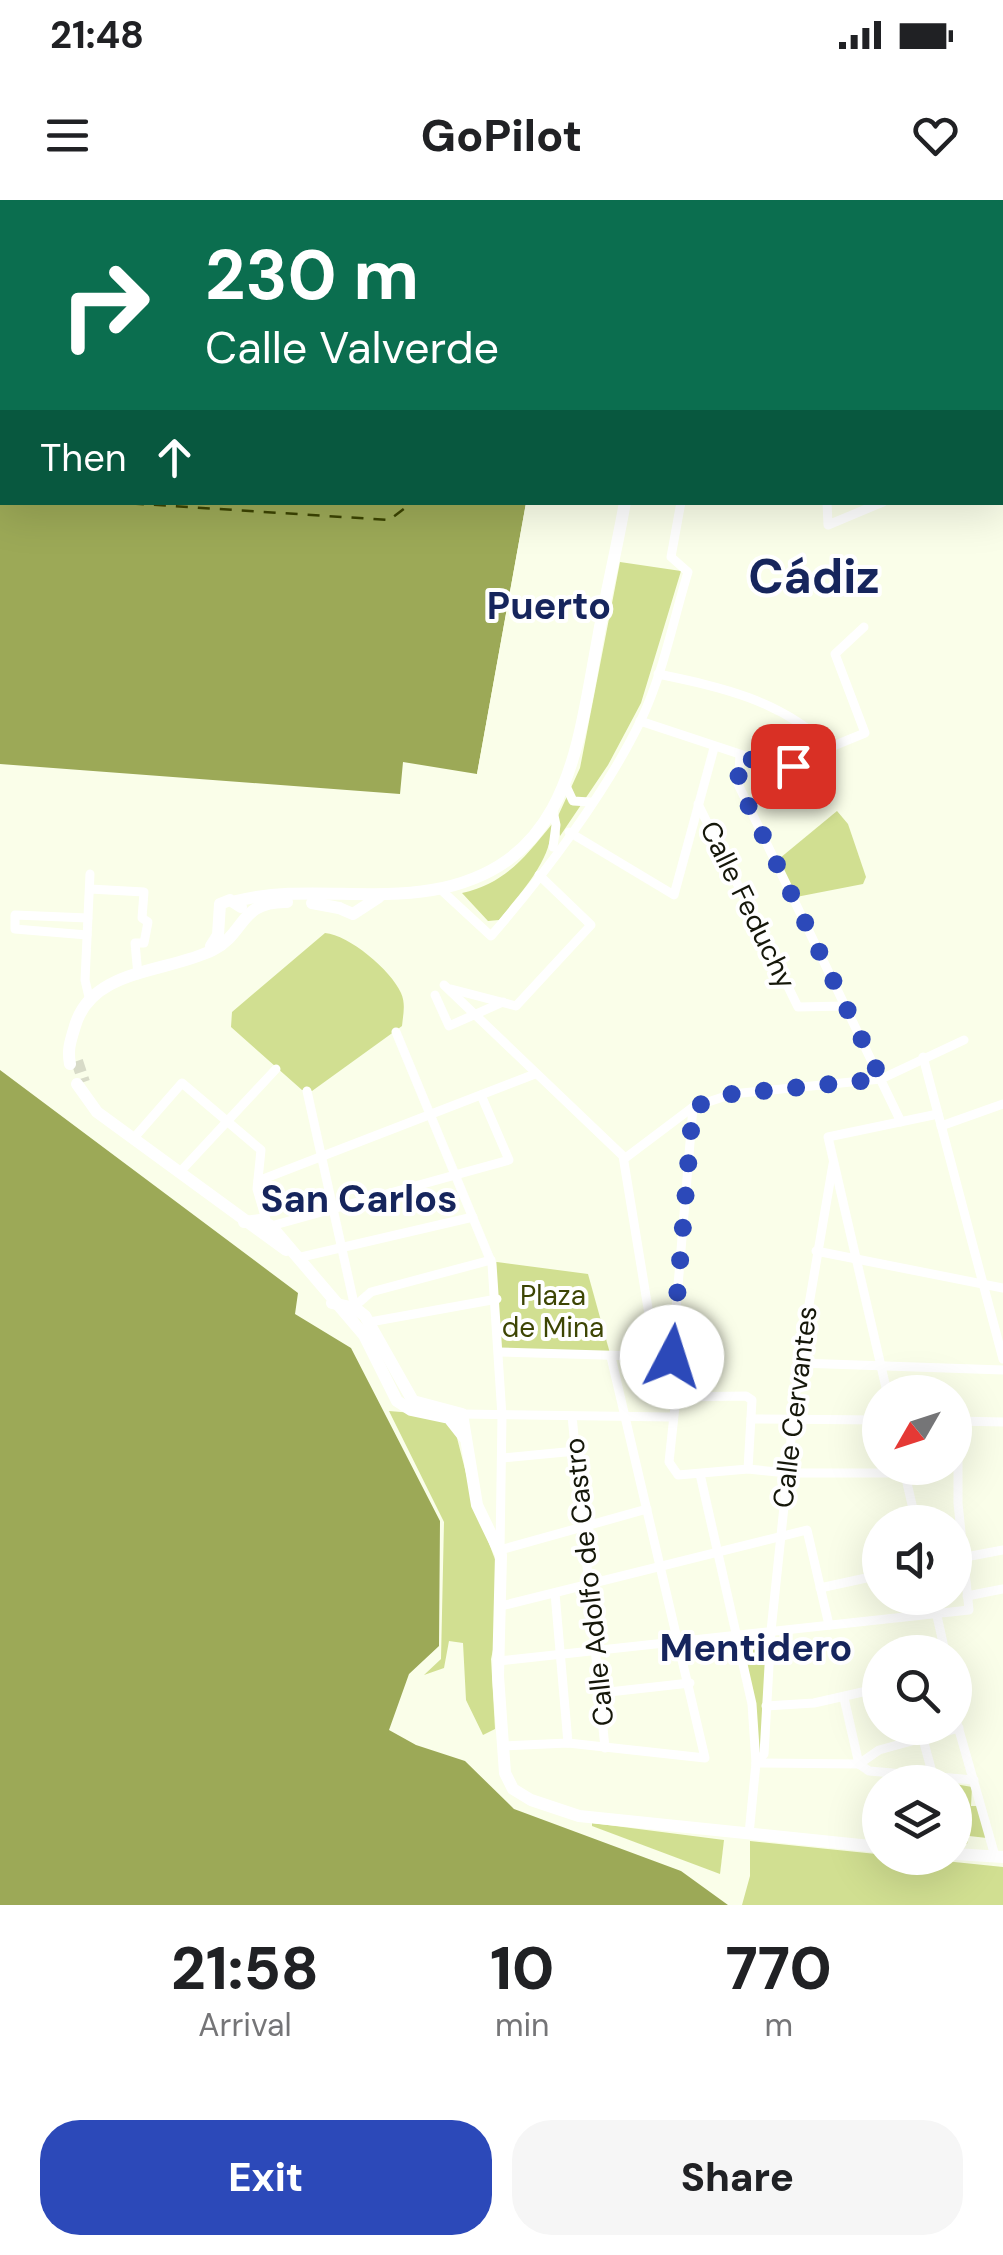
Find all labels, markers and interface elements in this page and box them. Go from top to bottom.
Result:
text: 21:48 [50,10,144,60]
text: GoPilot [421,106,582,165]
icon: menu [40,108,95,163]
icon: heart [908,108,963,163]
text: 230 m [205,230,419,321]
icon: right [40,240,170,370]
text: Calle Valverde [205,318,499,377]
icon: ahead [147,430,202,485]
text: Then [40,433,127,483]
district label: Cádiz [748,545,880,608]
district label: Puerto [487,581,611,631]
pin [751,724,836,809]
icon: arrive [766,739,821,794]
street label: Calle Feduchy [691,815,805,995]
district label: San Carlos [261,1174,458,1224]
park label: Plaza de Mina [502,1277,604,1346]
street label: Calle Cervantes [764,1304,826,1510]
position arrow [620,1305,724,1409]
north arrow [862,1375,972,1485]
map controls [862,1375,972,1875]
street label: Calle Adolfo de Castro [555,1436,623,1728]
button: sound [862,1505,972,1615]
district label: Mentidero [659,1623,853,1673]
button: search [862,1635,972,1745]
button: layers [862,1765,972,1875]
text: 21:58 [171,1929,319,2008]
text: 10 [490,1929,554,2008]
text: 770 [725,1929,832,2008]
text: Arrival [198,2004,292,2046]
text: min [495,2004,549,2046]
text: m [764,2004,793,2046]
button: Exit [40,2120,492,2235]
button: Share [512,2120,963,2235]

